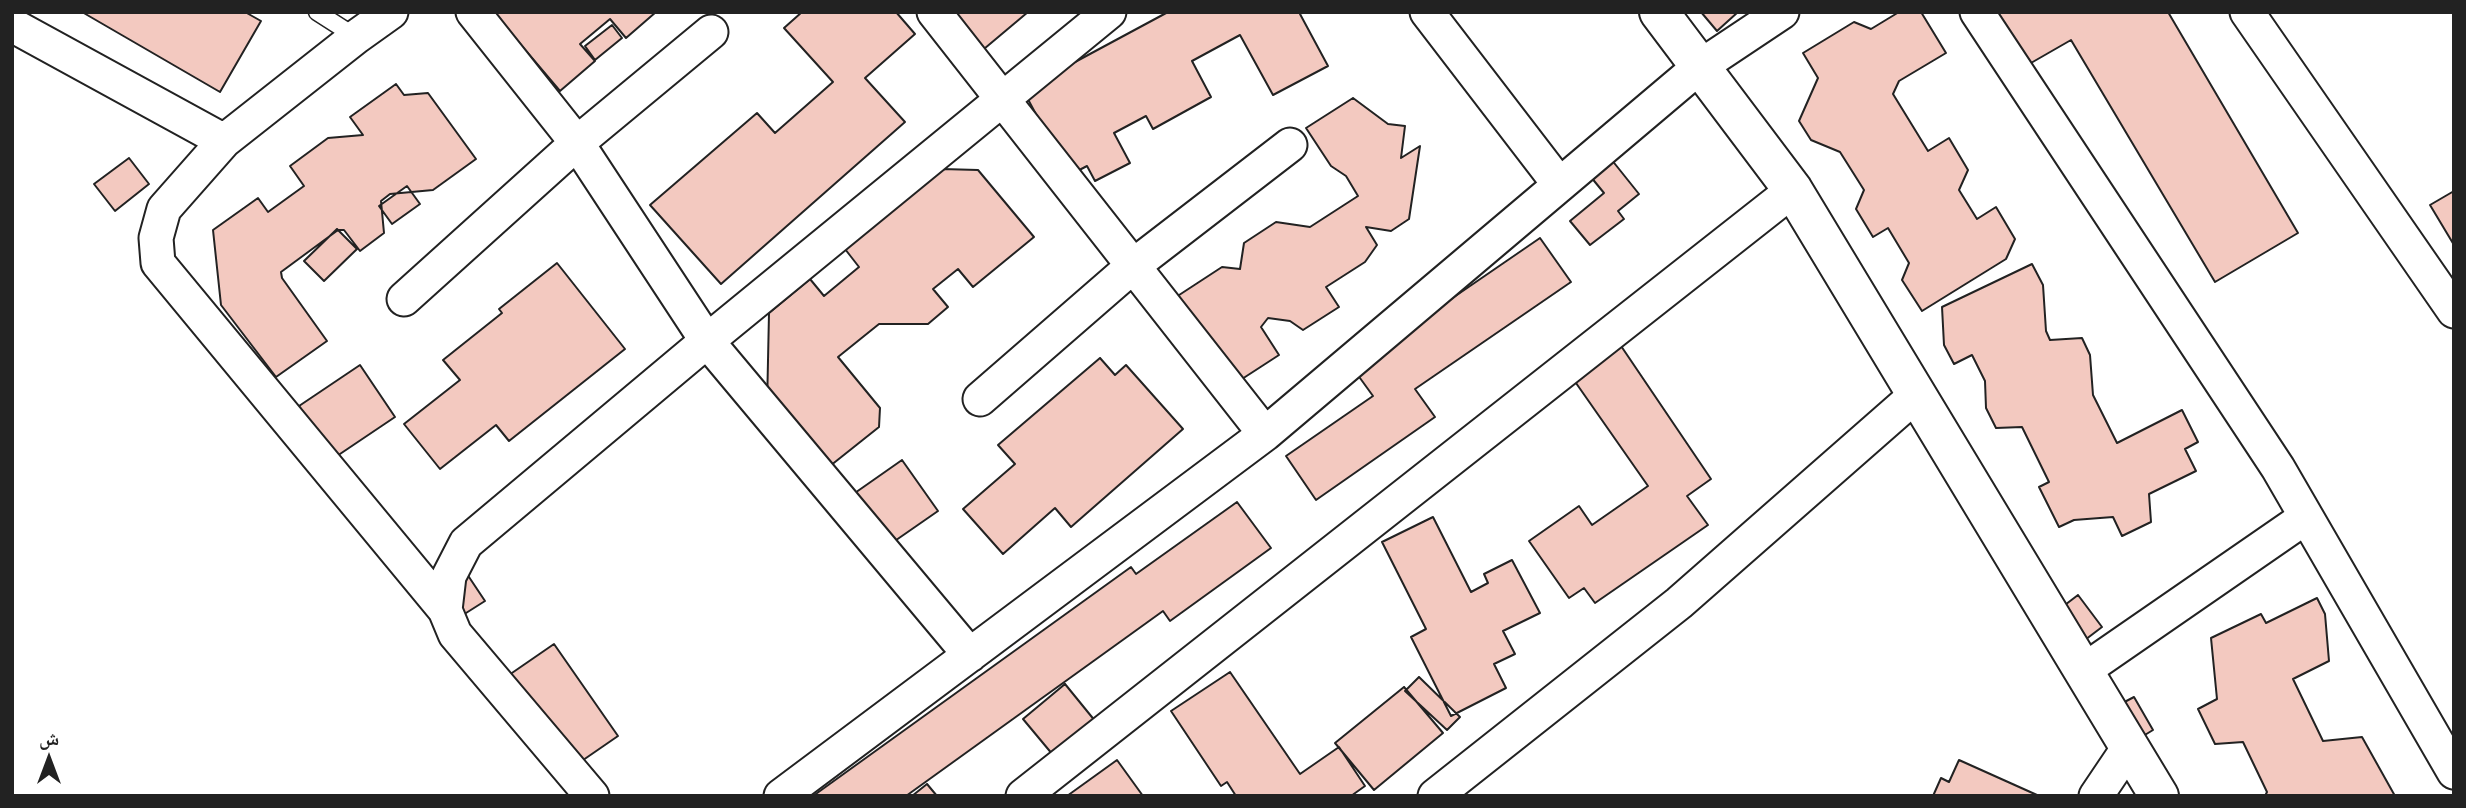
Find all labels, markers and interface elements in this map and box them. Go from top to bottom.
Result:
north arrow [14,724,84,794]
text: ش [39,726,59,750]

